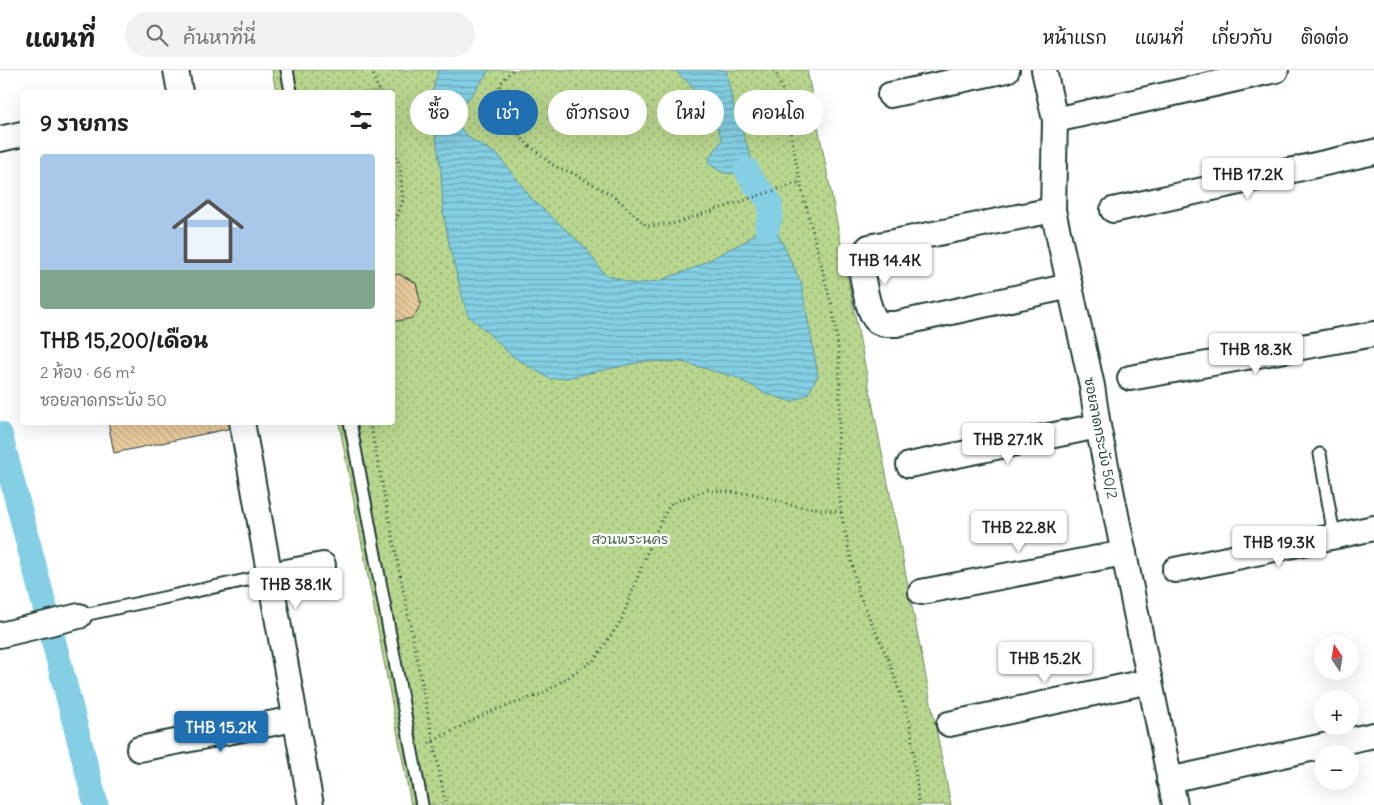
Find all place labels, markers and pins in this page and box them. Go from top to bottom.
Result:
pin: THB 17.2K [1191,158,1305,200]
pin: THB 14.4K [828,244,942,286]
pin: THB 18.3K [1199,332,1313,375]
pin: THB 27.1K [951,422,1065,465]
pin: THB 22.8K [962,510,1076,553]
pin: THB 19.3K [1222,526,1336,568]
pin: THB 38.1K [239,568,353,610]
pin: THB 15.2K [988,642,1102,684]
pin: THB 15.2K [164,710,278,753]

